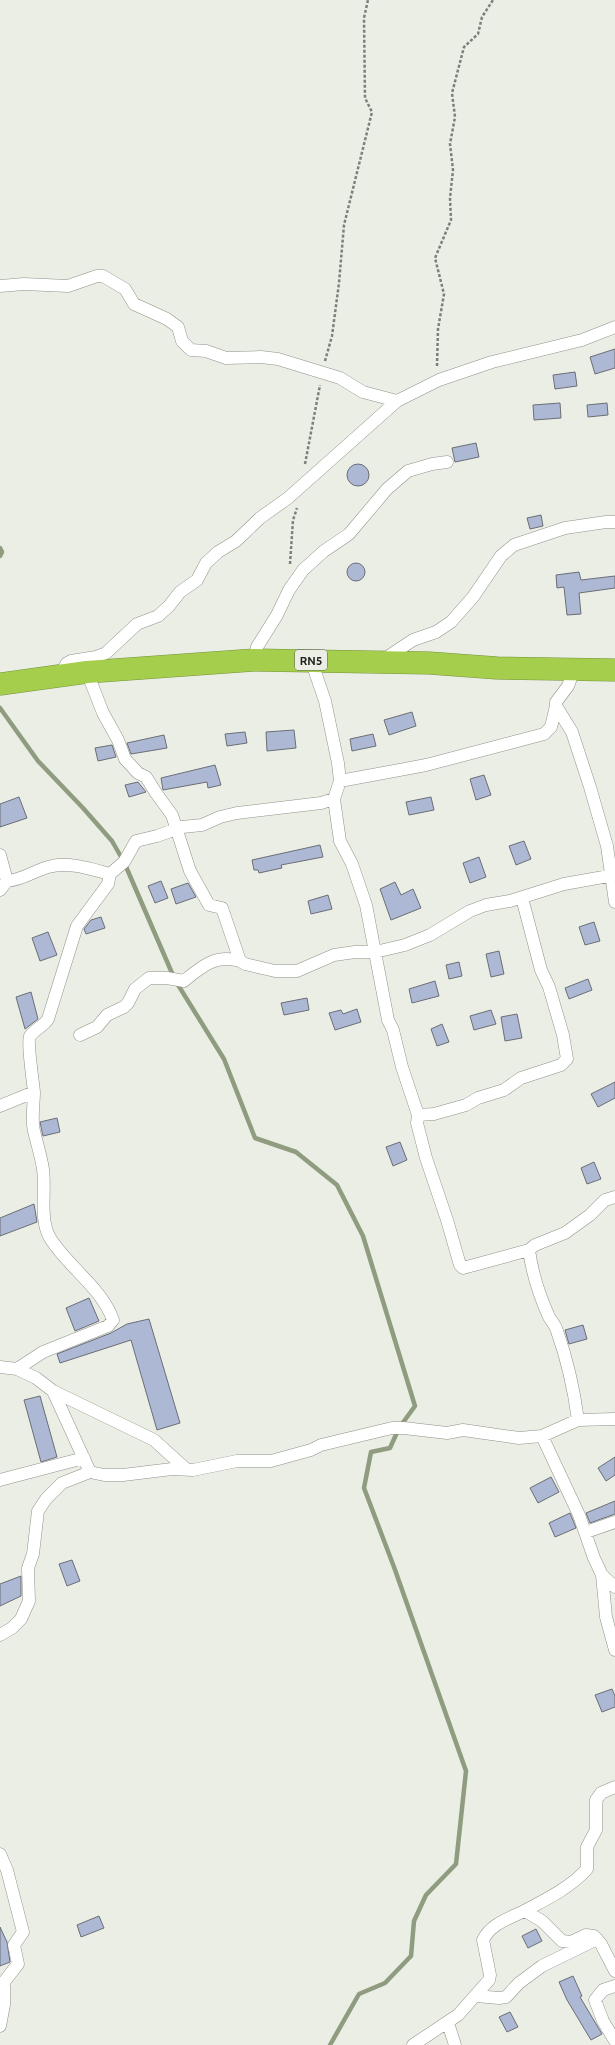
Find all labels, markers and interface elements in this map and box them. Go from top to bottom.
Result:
road number: RN5 [295,650,327,670]

